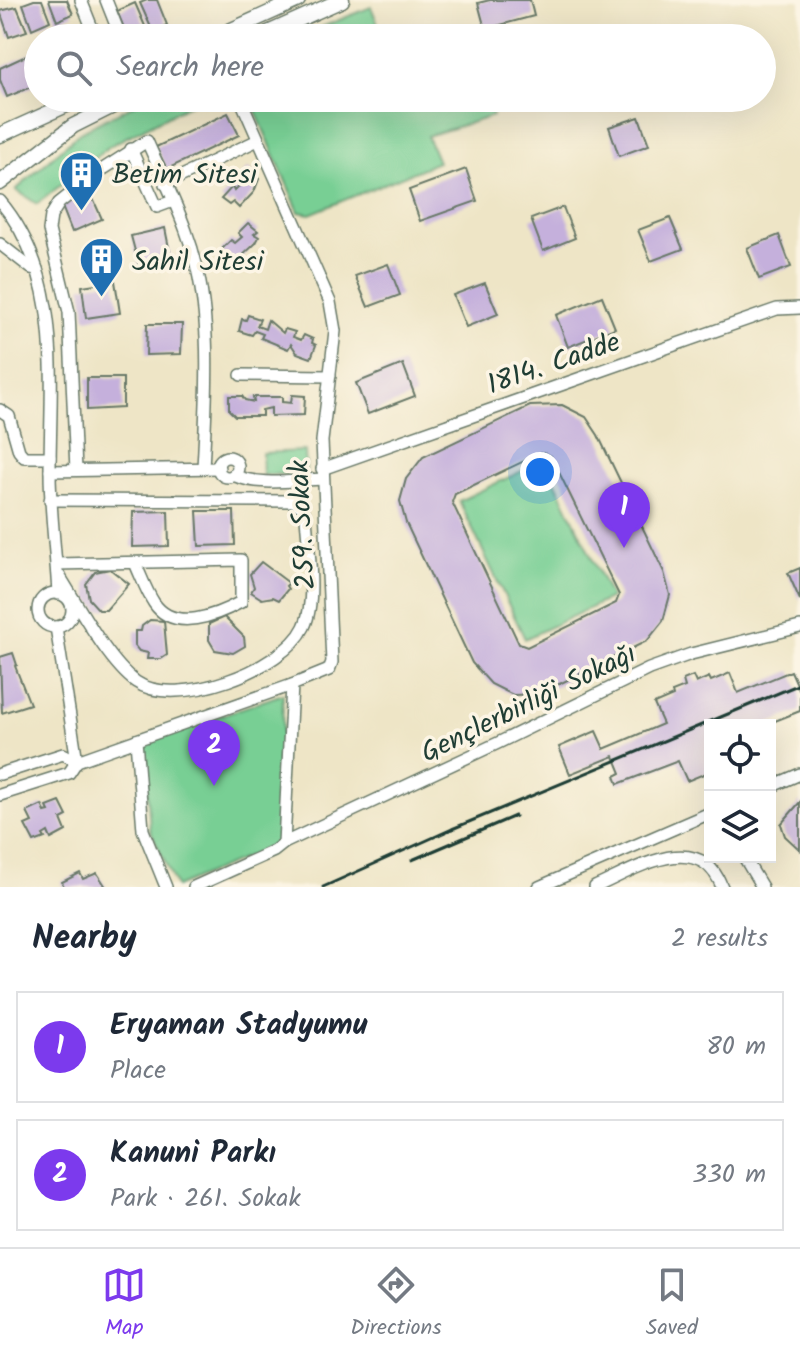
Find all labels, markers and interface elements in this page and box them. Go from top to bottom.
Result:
search box [24,24,776,112]
text: Search here [116,44,264,92]
icon: search [52,46,96,90]
building icon: Betim Sitesi [57,149,105,212]
place label: Betim Sitesi [112,153,258,198]
building icon: Sahil Sitesi [77,236,125,299]
place label: Sahil Sitesi [132,240,265,285]
street label: 1814. Cadde [481,320,627,408]
your location [520,452,560,492]
street label: 259. Sokak [278,458,329,591]
pin: 1 [598,482,650,548]
street label: Gençlerbirliği Sokağı [413,632,645,776]
map controls [704,719,776,863]
button: locate [704,719,776,791]
pin: 2 [188,720,240,786]
button: layers [704,791,776,863]
text: Nearby [32,912,137,966]
text: 2 results [671,918,768,960]
text: Eryaman Stadyumu [110,1002,367,1050]
text: 1 [56,1026,64,1068]
text: 80 m [706,1026,766,1068]
text: Place [110,1050,166,1092]
text: Kanuni Parkı [110,1130,276,1178]
text: 2 [52,1154,68,1196]
text: 330 m [692,1154,766,1196]
text: Park · 261. Sokak [110,1178,301,1220]
tab: Map [102,1263,146,1346]
tab: Directions [350,1263,442,1346]
tab: Saved [646,1263,698,1346]

